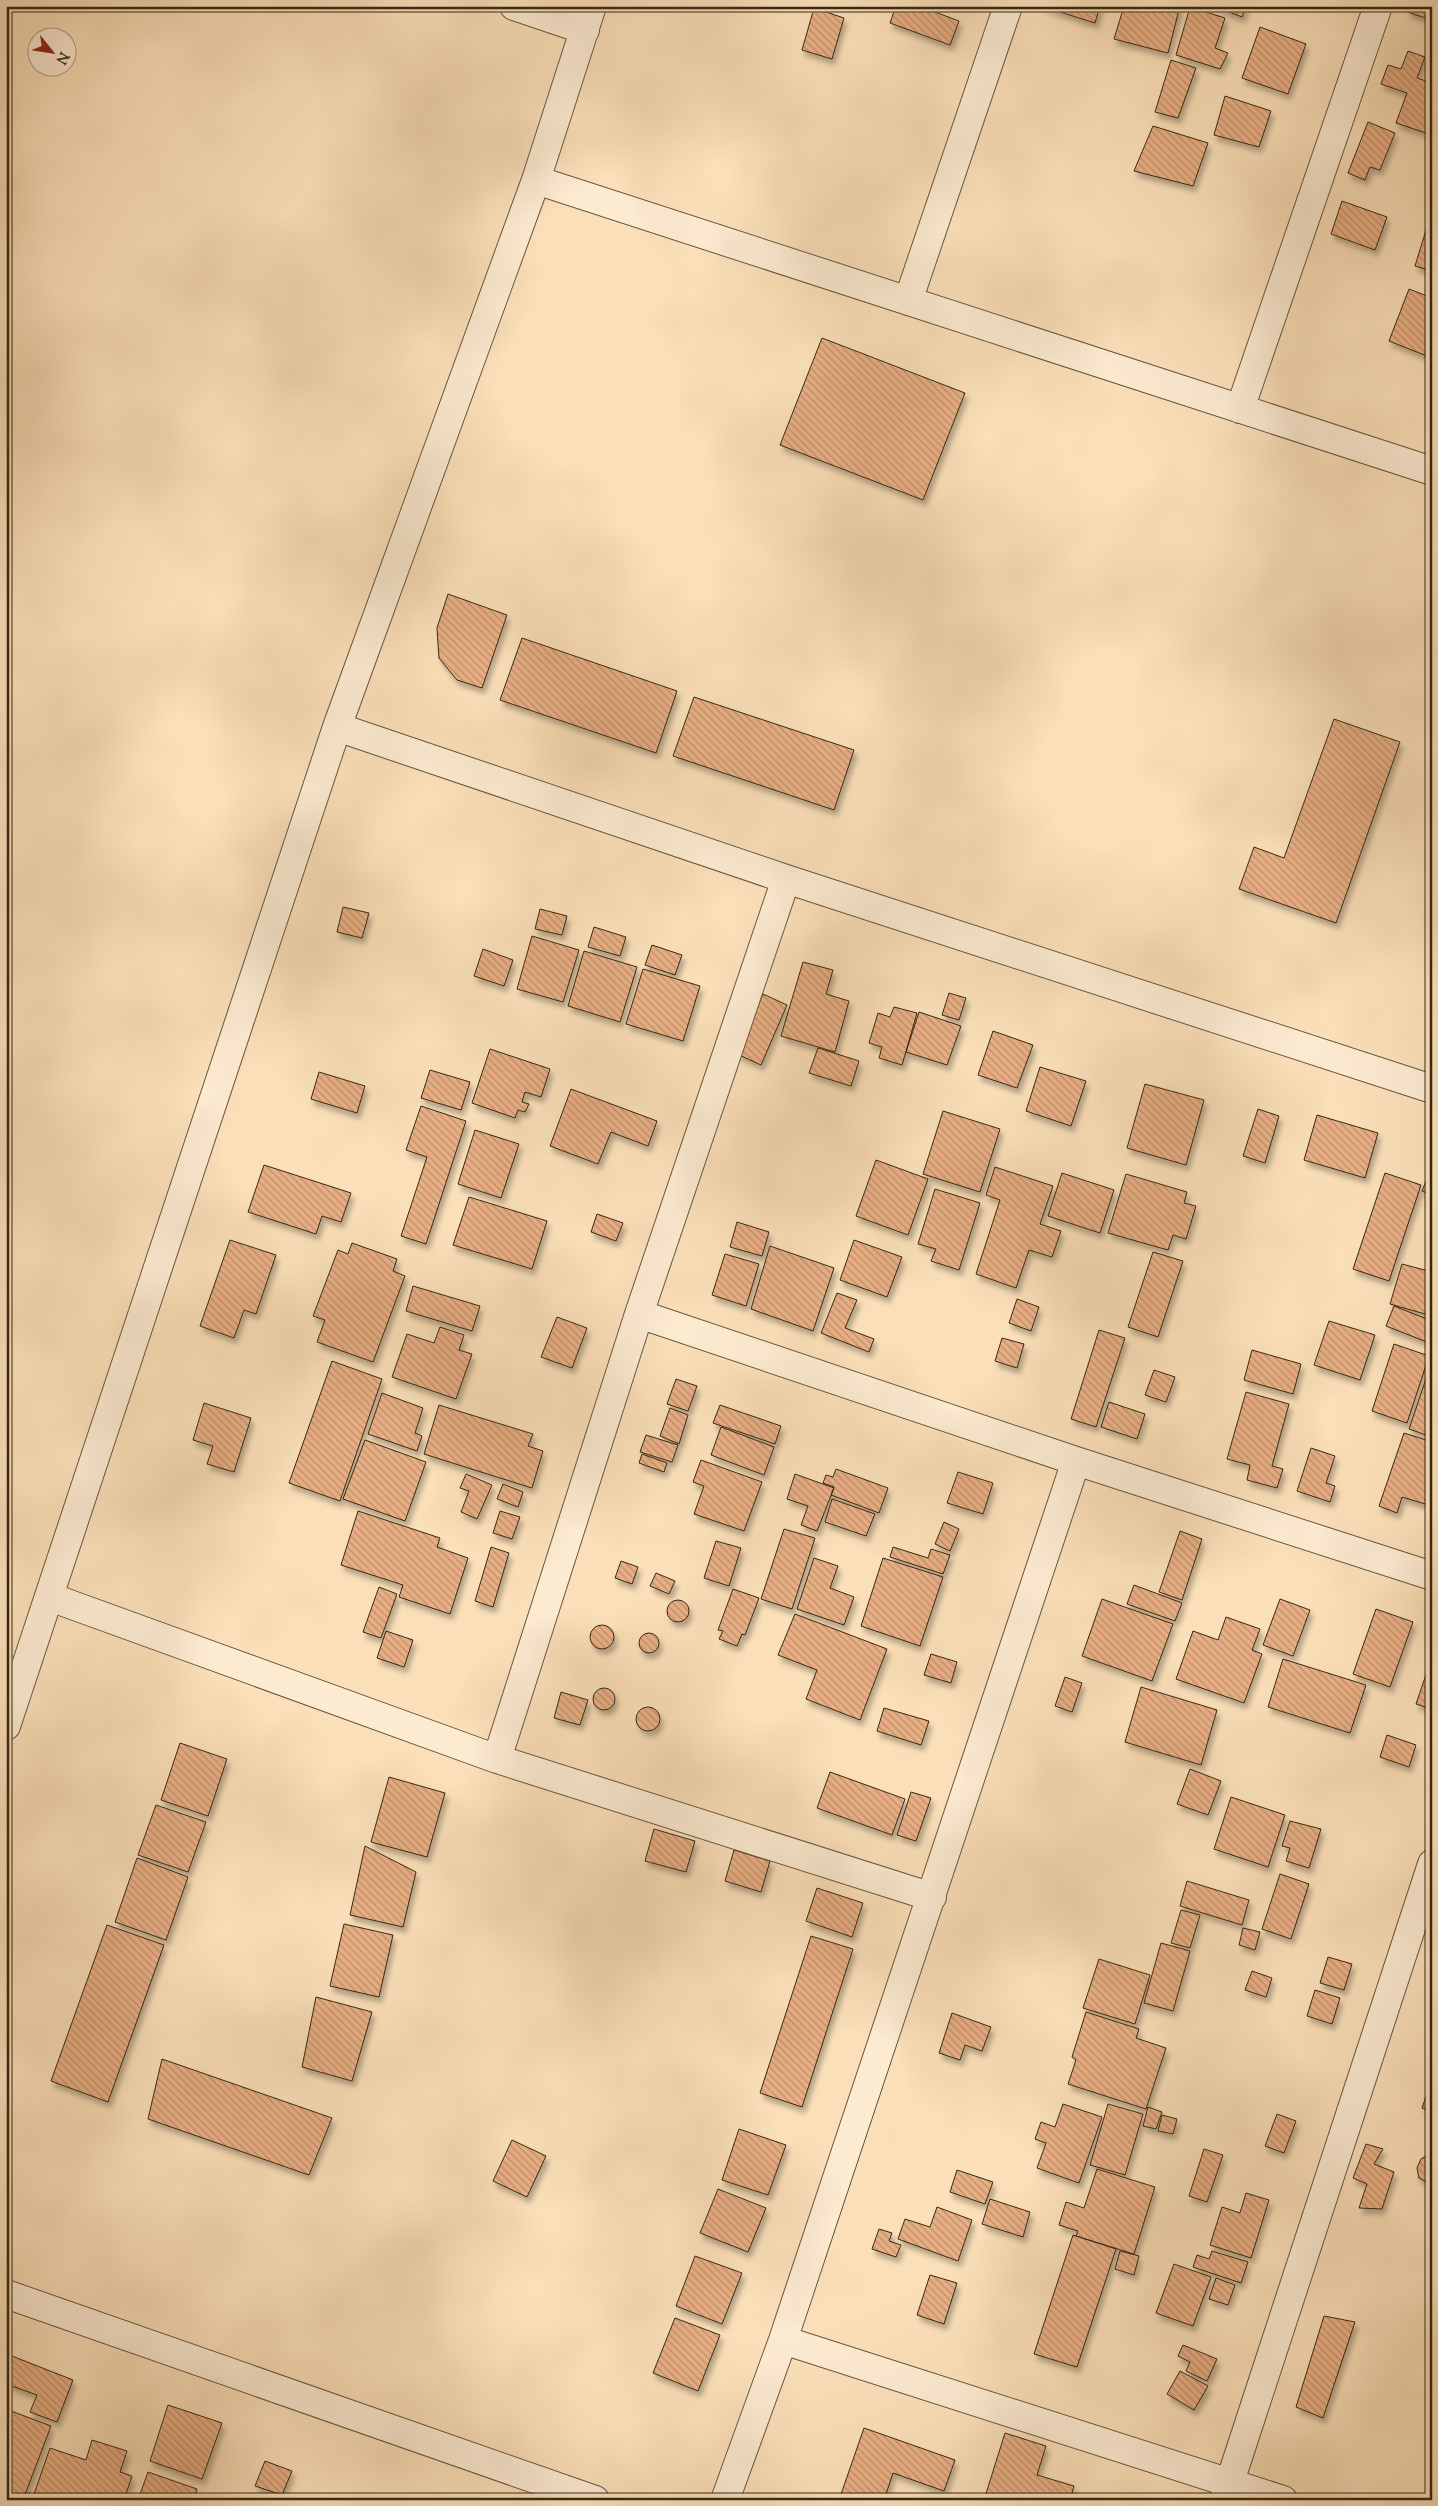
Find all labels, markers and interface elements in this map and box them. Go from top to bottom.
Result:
north arrow [28,28,78,78]
text: N [50,48,73,67]

